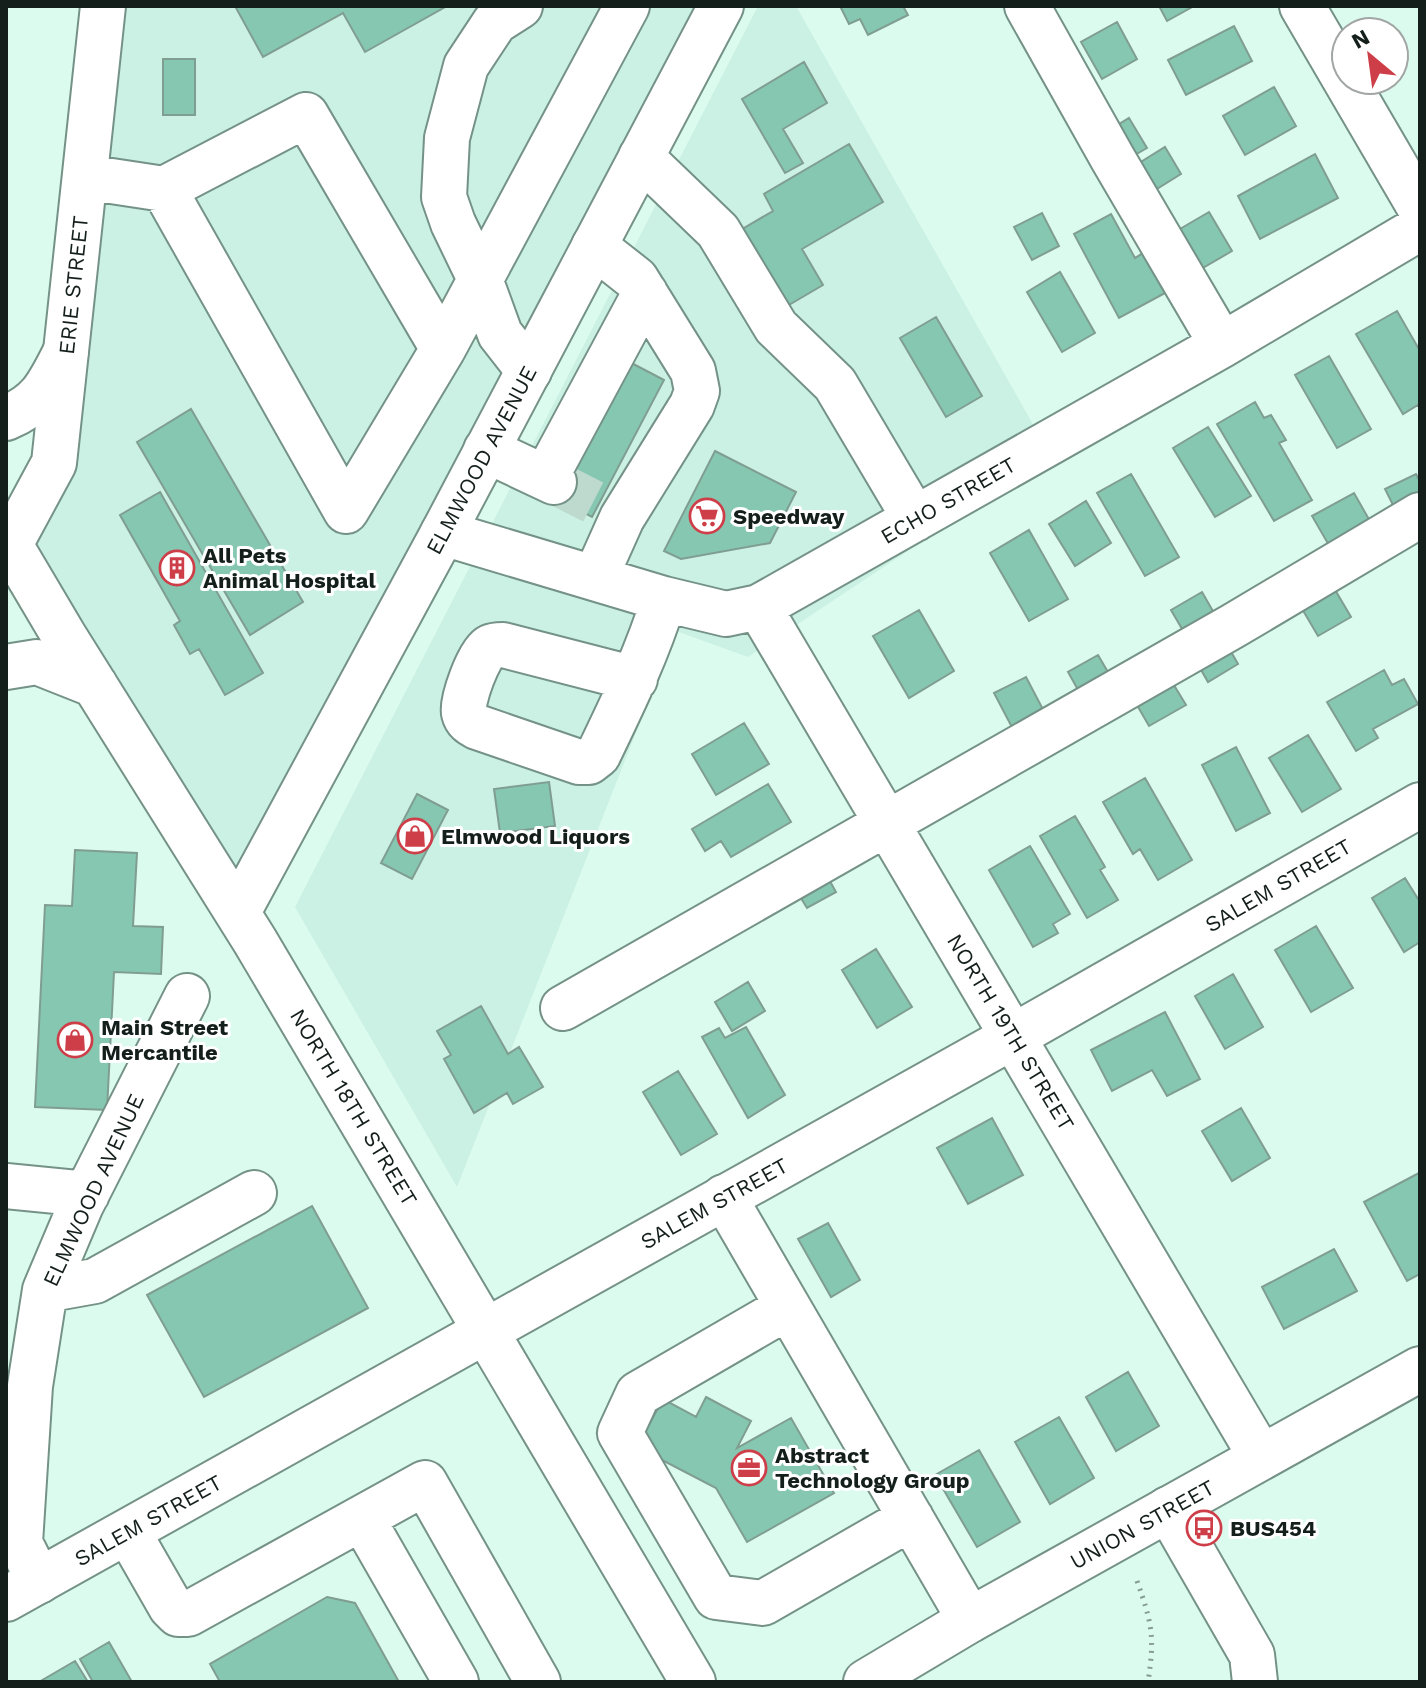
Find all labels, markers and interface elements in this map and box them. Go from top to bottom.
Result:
north arrow [1330,16,1410,96]
text: N [1347,24,1374,54]
street label: ERIE STREET [54,214,93,356]
street label: ELMWOOD AVENUE [421,362,542,559]
street label: ECHO STREET [876,452,1020,549]
supermarket icon: Speedway [688,497,726,535]
place label: Speedway [733,504,845,529]
place label: All Pets Animal Hospital [203,543,376,593]
building icon: All Pets Animal Hospital [158,549,196,587]
shop icon: Elmwood Liquors [396,817,434,855]
place label: Elmwood Liquors [441,824,630,849]
street label: SALEM STREET [1201,833,1356,937]
street label: NORTH 19TH STREET [942,929,1079,1135]
street label: NORTH 18TH STREET [285,1004,422,1210]
place label: Main Street Mercantile [101,1015,229,1065]
shop icon: Main Street Mercantile [56,1021,94,1059]
street label: ELMWOOD AVENUE [38,1090,149,1290]
street label: SALEM STREET [636,1153,792,1254]
place label: Abstract Technology Group [775,1443,970,1493]
office icon: Abstract Technology Group [730,1449,768,1487]
street label: SALEM STREET [70,1470,226,1571]
street label: UNION STREET [1066,1474,1219,1574]
bus stop icon: BUS454 [1185,1509,1223,1547]
place label: BUS454 [1230,1516,1316,1541]

